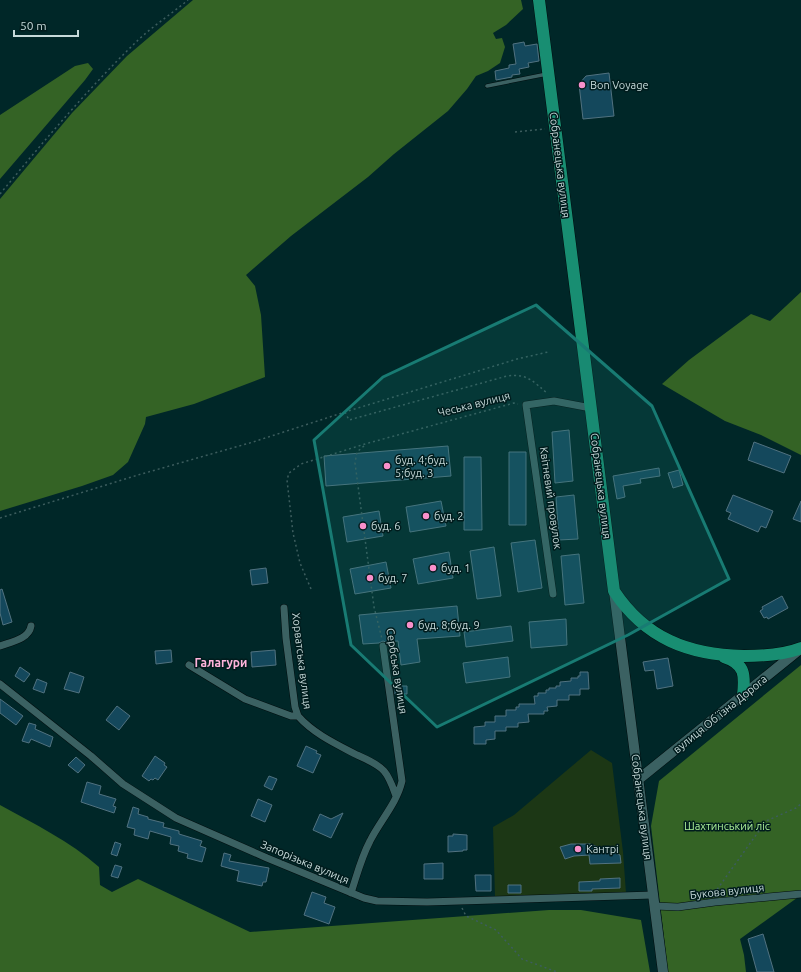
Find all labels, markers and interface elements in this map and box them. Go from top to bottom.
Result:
scale bar [14,12,78,38]
text: 50 m [20,19,47,32]
place label: Bon Voyage [590,79,649,91]
marker: Bon Voyage [577,80,587,90]
street label: Собранецька вулиця [548,111,572,219]
street label: Чеська вулиця [437,389,511,419]
street label: Собранецька вулиця [589,432,613,540]
street label: Квітневий провулок [538,446,564,550]
place label: буд. 4;буд. 5;буд. 3 [395,454,448,479]
marker: буд. 4;буд. 5;буд. 3 [382,461,392,471]
place label: буд. 2 [434,510,463,522]
marker: буд. 2 [421,511,431,521]
place label: буд. 6 [371,520,400,532]
marker: буд. 6 [358,521,368,531]
place label: буд. 1 [441,562,470,574]
marker: буд. 1 [428,563,438,573]
place label: буд. 7 [378,572,407,584]
marker: буд. 7 [365,573,375,583]
street label: Хорватська вулиця [290,612,314,710]
place label: буд. 8;буд. 9 [418,619,480,631]
marker: буд. 8;буд. 9 [405,620,415,630]
street label: Сербська вулиця [384,627,410,715]
district label: Галагури [195,656,247,669]
street label: вулиця Обʼїзна Дорога [671,673,769,755]
street label: Собранецька вулиця [630,753,654,861]
park label: Шахтинський ліс [684,820,770,832]
street label: Запорізька вулиця [259,838,351,886]
place label: Кантрі [586,843,619,855]
marker: Кантрі [573,844,583,854]
street label: Букова вулиця [689,881,765,901]

